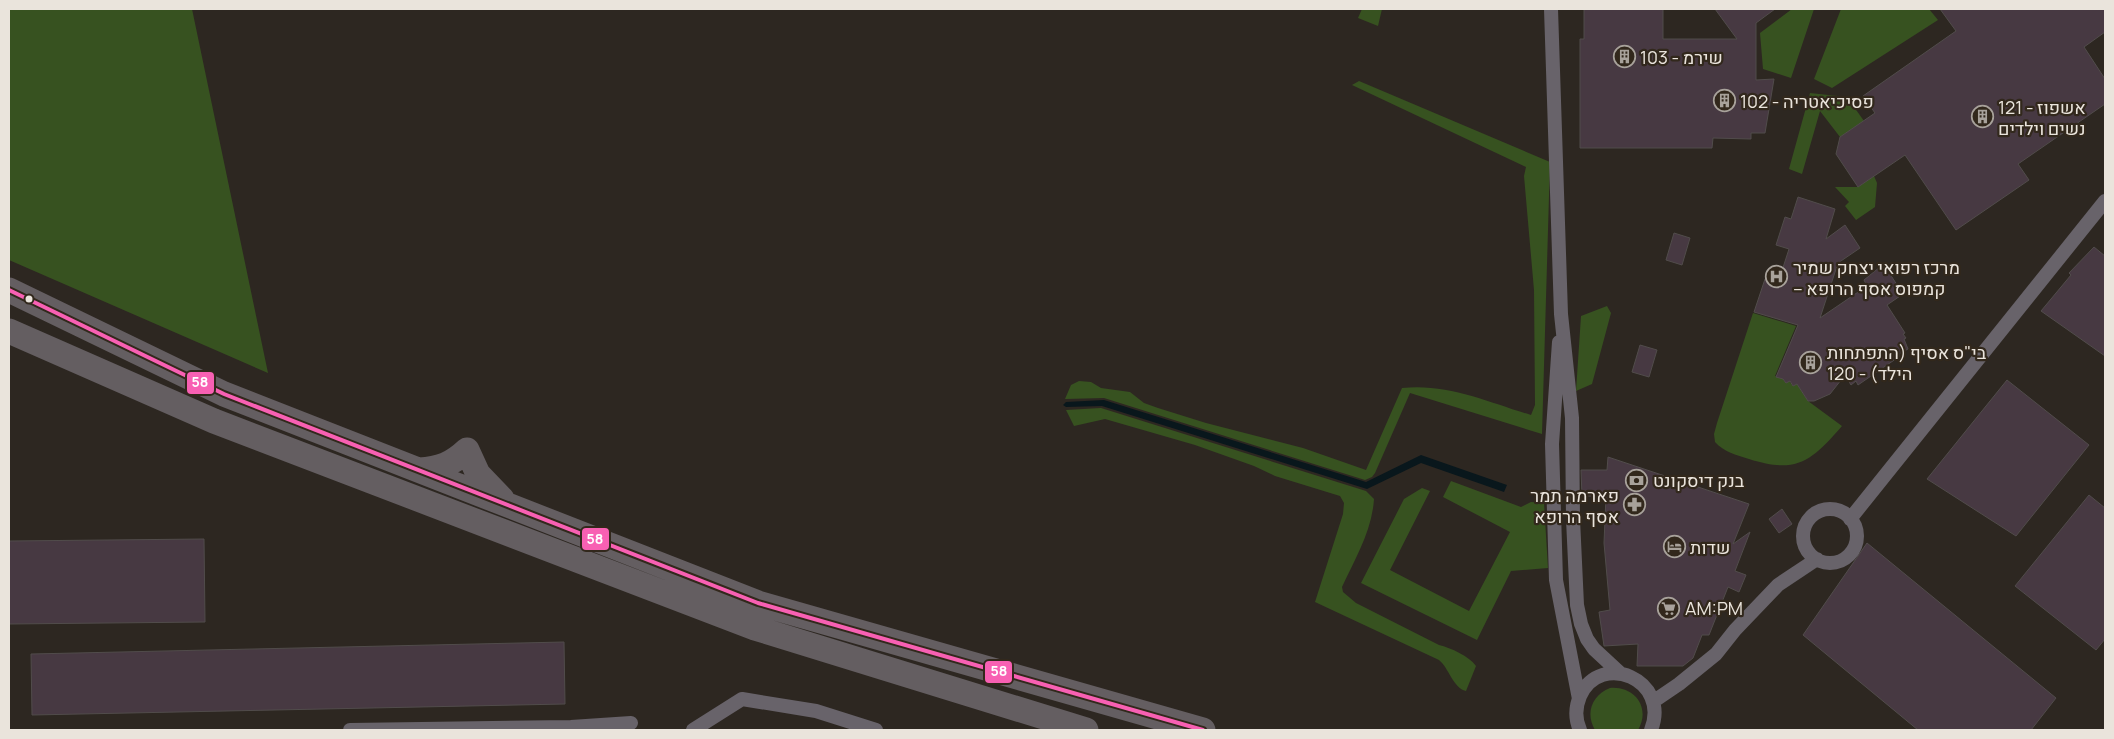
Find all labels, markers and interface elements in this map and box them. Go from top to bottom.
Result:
building icon: 103 - שירמ [1612,45,1636,69]
place label: 103 - שירמ [1640,45,1723,69]
building icon: 102 - פסיכיאטריה [1712,89,1736,113]
place label: 102 - פסיכיאטריה [1740,89,1874,113]
place label: 121 - אשפוז נשים וילדים [1998,95,2086,140]
building icon: 121 - אשפוז נשים וילדים [1970,105,1994,129]
place label: מרכז רפואי יצחק שמיר – קמפוס אסף הרופא [1793,255,1960,300]
hospital icon: מרכז רפואי יצחק שמיר – קמפוס אסף הרופא [1765,265,1789,289]
unlabelled marker [24,294,34,304]
place label: בי"ס אסיף (התפתחות הילד) - 120 [1827,340,1987,385]
building icon: בי"ס אסיף (התפתחות הילד) - 120 [1799,350,1823,374]
line badge: 58 [186,371,215,395]
text: 58 [192,372,208,391]
bank icon: בנק דיסקונט [1625,468,1649,492]
place label: בנק דיסקונט [1653,468,1745,492]
place label: פארמה תמר אסף הרופא [1530,483,1619,528]
pharmacy icon: פארמה תמר אסף הרופא [1623,493,1647,517]
line badge: 58 [581,527,610,551]
text: 58 [587,529,603,548]
hotel icon: שדות [1662,535,1686,559]
place label: שדות [1690,535,1730,559]
supermarket icon: AM:PM [1657,596,1681,620]
place label: AM:PM [1685,596,1743,620]
line badge: 58 [984,660,1013,684]
text: 58 [991,661,1007,680]

